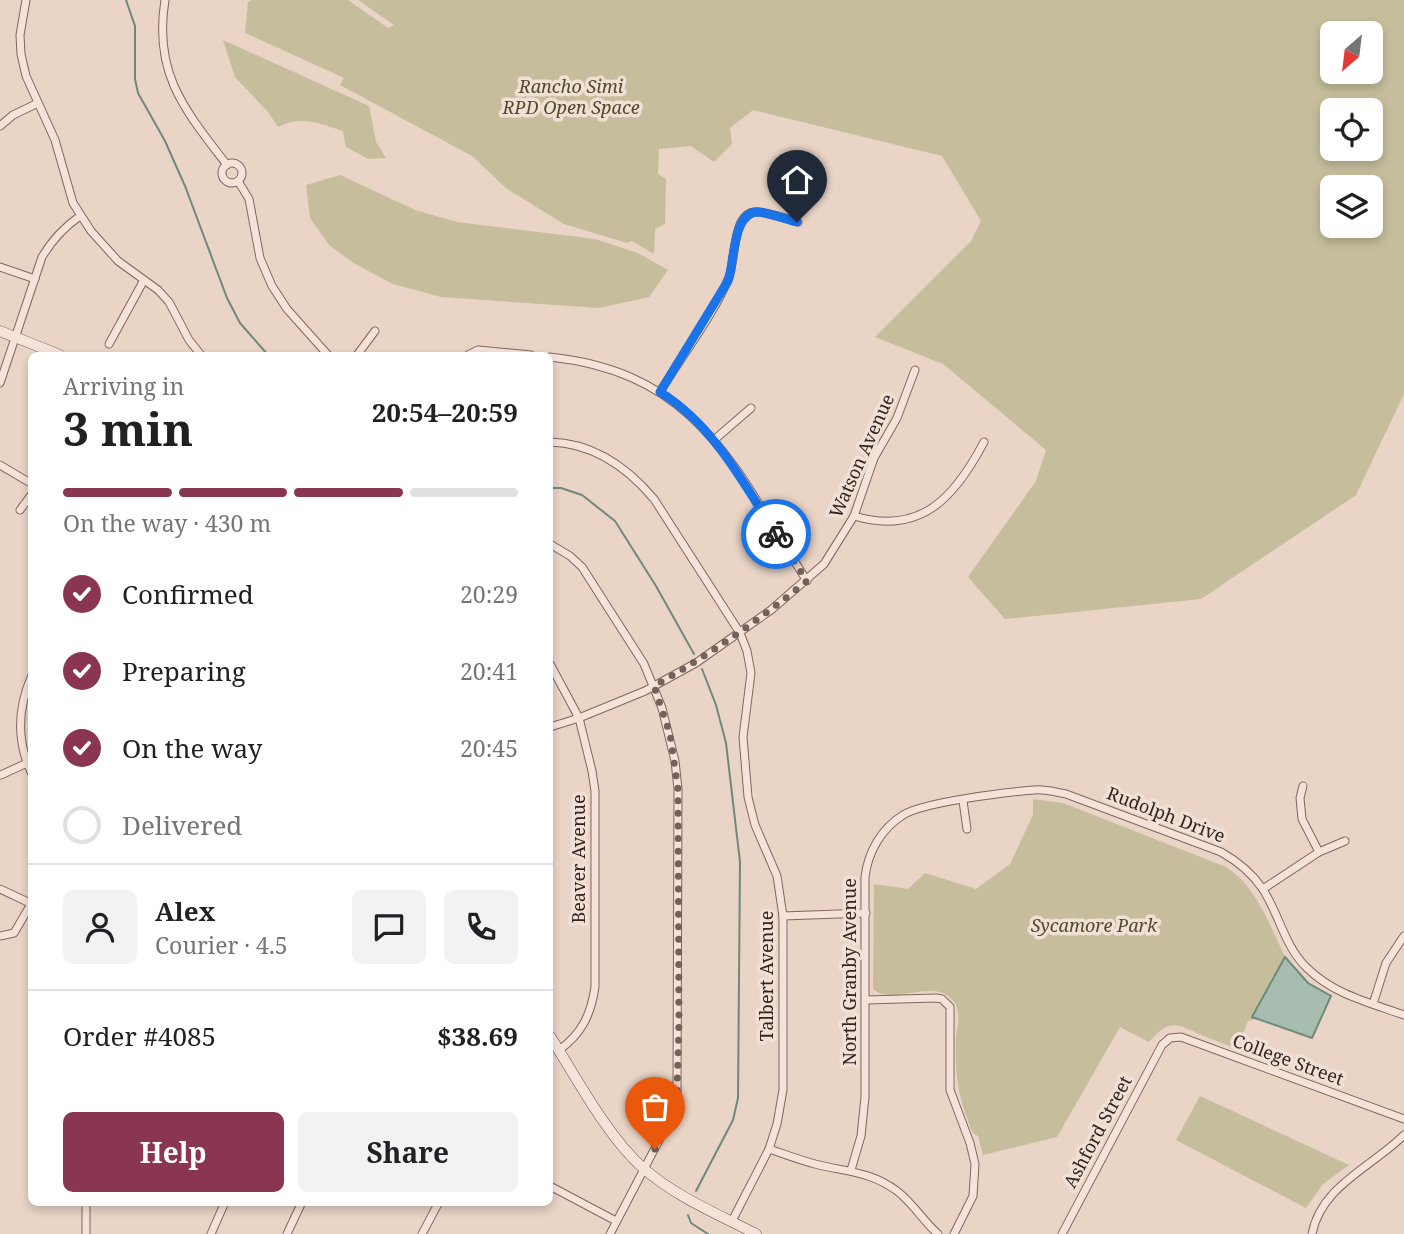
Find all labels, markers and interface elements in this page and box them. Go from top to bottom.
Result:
north arrow [1320,21,1382,84]
map controls [1320,21,1383,238]
park label: Rancho Simi RPD Open Space [501,74,640,119]
button: locate [1320,98,1383,161]
pin [767,150,827,222]
icon: home [778,161,816,199]
button: layers [1320,175,1383,238]
text: Arriving in [63,370,184,402]
street label: Watson Avenue [823,390,899,521]
text: 20:54–20:59 [372,394,518,430]
text: 3 min [63,397,193,459]
courier [741,499,811,569]
text: On the way · 430 m [63,507,271,539]
icon: bike [757,515,795,553]
icon: check [63,575,101,613]
text: Confirmed [122,576,254,612]
text: 20:29 [460,578,518,610]
icon: check [63,652,101,690]
text: Preparing [122,653,246,689]
text: 20:41 [460,655,518,687]
icon: check [63,729,101,767]
text: On the way [122,730,262,766]
text: 20:45 [460,732,518,764]
street label: Rudolph Drive [1104,781,1229,848]
street label: Beaver Avenue [566,794,590,924]
text: Delivered [122,807,242,843]
street label: North Granby Avenue [837,878,861,1066]
button: person [63,890,137,964]
button: chat [352,890,426,964]
button: phone [444,890,518,964]
text: Alex [155,893,215,929]
street label: Talbert Avenue [754,911,778,1041]
park label: Sycamore Park [1031,913,1158,937]
text: Courier · 4.5 [155,929,288,961]
text: Order #4085 [63,1018,216,1054]
text: $38.69 [437,1018,518,1054]
street label: College Street [1230,1028,1347,1090]
street label: Ashford Street [1057,1071,1137,1192]
pin [625,1077,685,1149]
icon: bag [636,1088,674,1126]
button: Help [63,1112,284,1192]
button: Share [298,1112,518,1192]

